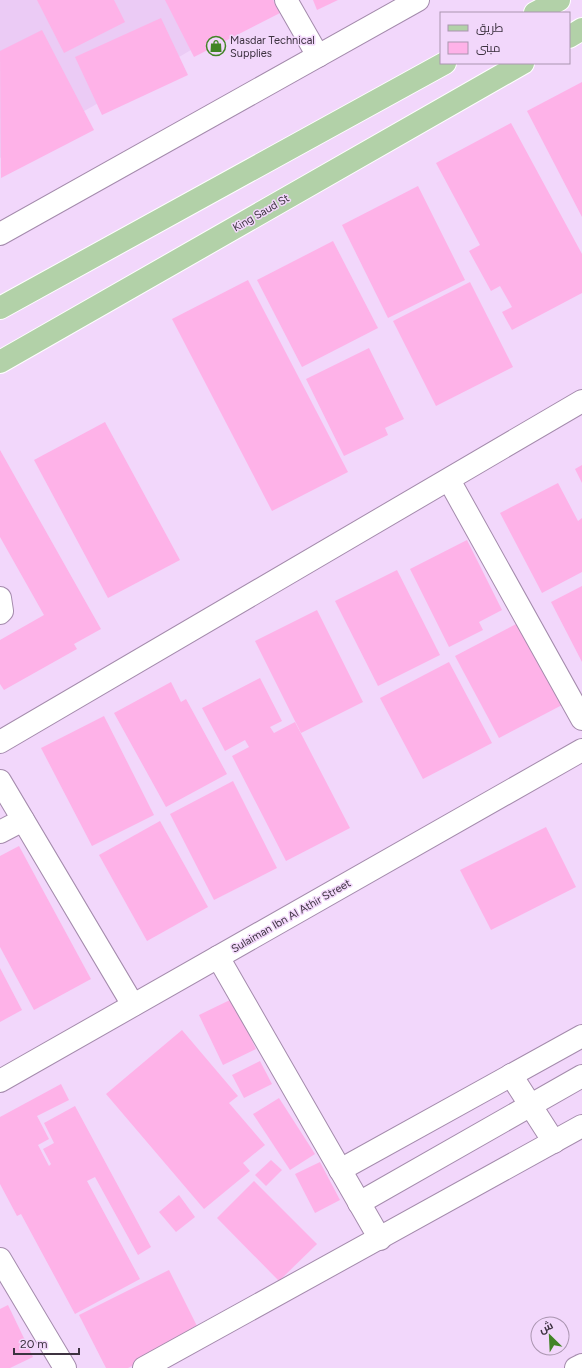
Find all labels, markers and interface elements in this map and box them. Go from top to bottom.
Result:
legend [440,12,570,64]
text: طريق [476,21,504,35]
place label: Masdar Technical Supplies [230,34,315,60]
shop icon: Masdar Technical Supplies [205,35,227,57]
text: مبنى [476,41,501,55]
street label: King Saud St [230,192,292,234]
street label: Sulaiman Ibn Al Athir Street [229,876,353,956]
north arrow [530,1316,570,1356]
text: ش [537,1319,555,1336]
scale bar [14,1330,79,1356]
text: 20 m [20,1337,48,1351]

